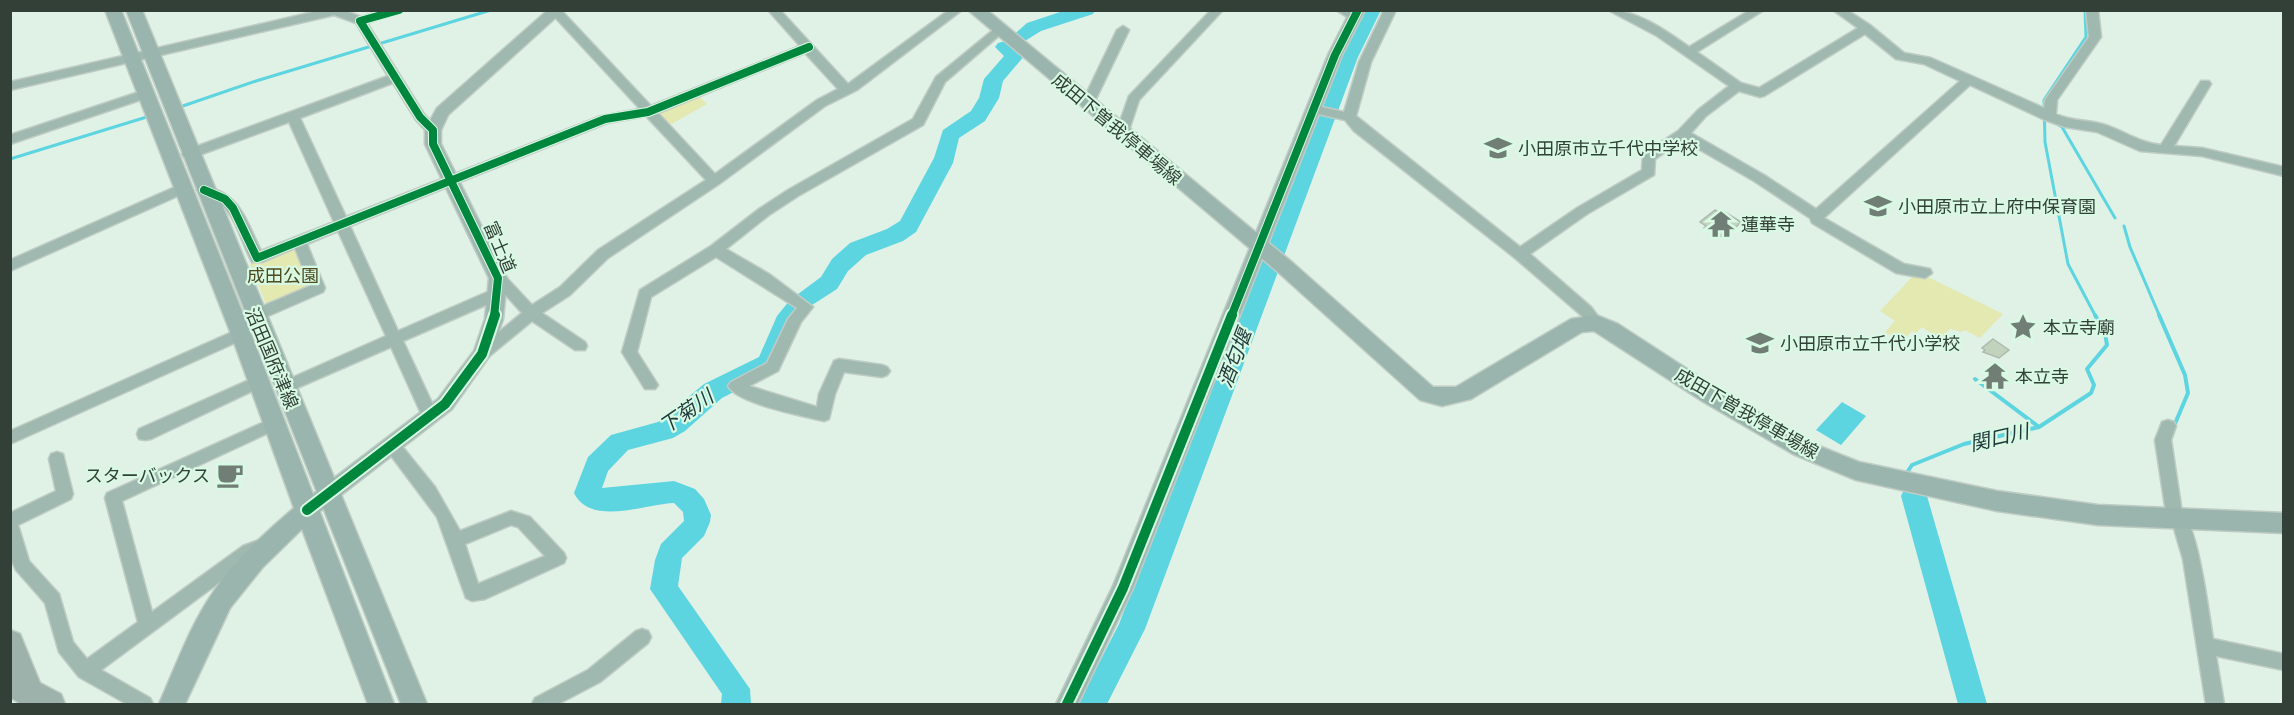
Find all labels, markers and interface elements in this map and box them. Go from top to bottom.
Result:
street label: 成田下曽我停車場線 [1048,69,1186,189]
school or university icon: 小田原市立千代中学校 [1483,133,1513,163]
place label: 小田原市立千代中学校 [1518,138,1698,159]
school or university icon: 小田原市立上府中保育園 [1863,191,1893,221]
place label: 小田原市立上府中保育園 [1898,196,2096,217]
temple icon: 蓮華寺 [1706,209,1736,239]
place label: 蓮華寺 [1741,214,1795,235]
street label: 富士道 [480,218,520,276]
park label: 成田公園 [247,265,319,286]
street label: 沼田国府津線 [241,304,303,412]
place icon: 本立寺廟 [2008,312,2038,342]
place label: 本立寺廟 [2043,317,2115,338]
water label: 酒匂堰 [1213,322,1257,390]
school or university icon: 小田原市立千代小学校 [1745,328,1775,358]
place label: 小田原市立千代小学校 [1780,333,1960,354]
temple icon: 本立寺 [1980,361,2010,391]
street label: 成田下曽我停車場線 [1672,363,1822,463]
place label: 本立寺 [2015,366,2069,387]
water label: 下菊川 [655,383,719,438]
water label: 関口川 [1967,419,2033,455]
cafe icon: スターバックス [215,460,245,490]
place label: スターバックス [85,465,210,486]

